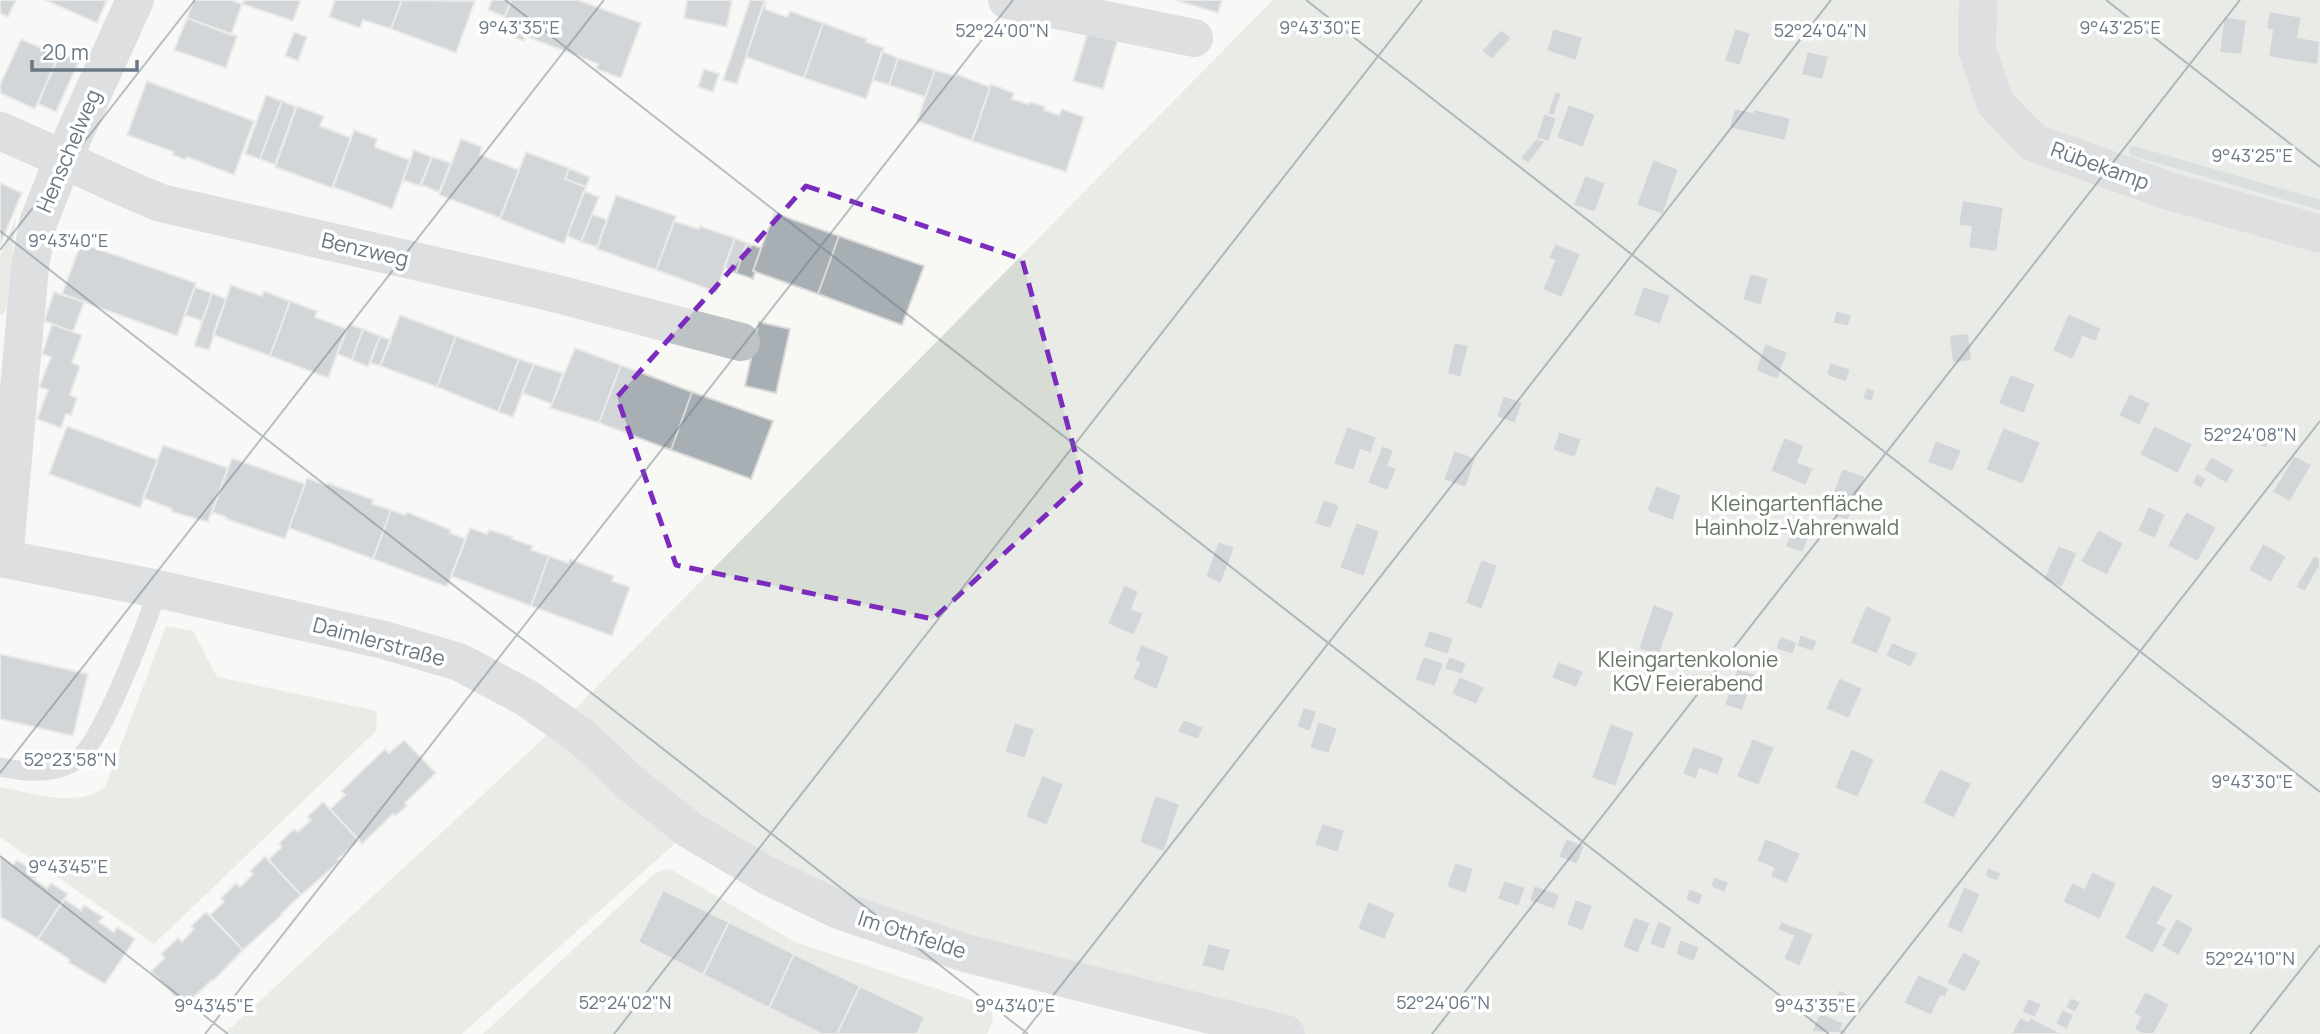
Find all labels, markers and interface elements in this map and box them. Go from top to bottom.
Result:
text: 9°43'35"E [478,15,560,39]
text: 9°43'30"E [1279,15,1361,39]
text: 9°43'25"E [2079,15,2161,39]
text: 52°24'00"N [955,18,1049,42]
text: 52°24'04"N [1774,18,1866,42]
scale bar [32,28,136,72]
text: 20 m [42,38,89,66]
street label: Henschelweg [29,85,107,217]
street label: Rübekamp [2047,134,2153,196]
text: 9°43'25"E [2211,143,2293,167]
street label: Benzweg [319,225,412,273]
text: 9°43'40"E [28,228,108,252]
text: 52°24'08"N [2204,422,2296,446]
park label: Kleingartenfläche Hainholz-Vahrenwald [1695,489,1899,541]
street label: Daimlerstraße [310,610,449,672]
park label: Kleingartenkolonie KGV Feierabend [1598,645,1778,697]
text: 52°23'58"N [24,747,116,771]
text: 9°43'30"E [2211,769,2293,793]
text: 9°43'45"E [28,854,108,878]
street label: Im Othfelde [855,903,970,965]
text: 52°24'10"N [2205,946,2295,970]
text: 52°24'02"N [579,990,671,1014]
text: 52°24'06"N [1396,990,1490,1014]
text: 9°43'45"E [174,993,254,1017]
text: 9°43'40"E [975,993,1055,1017]
text: 9°43'35"E [1774,993,1856,1017]

